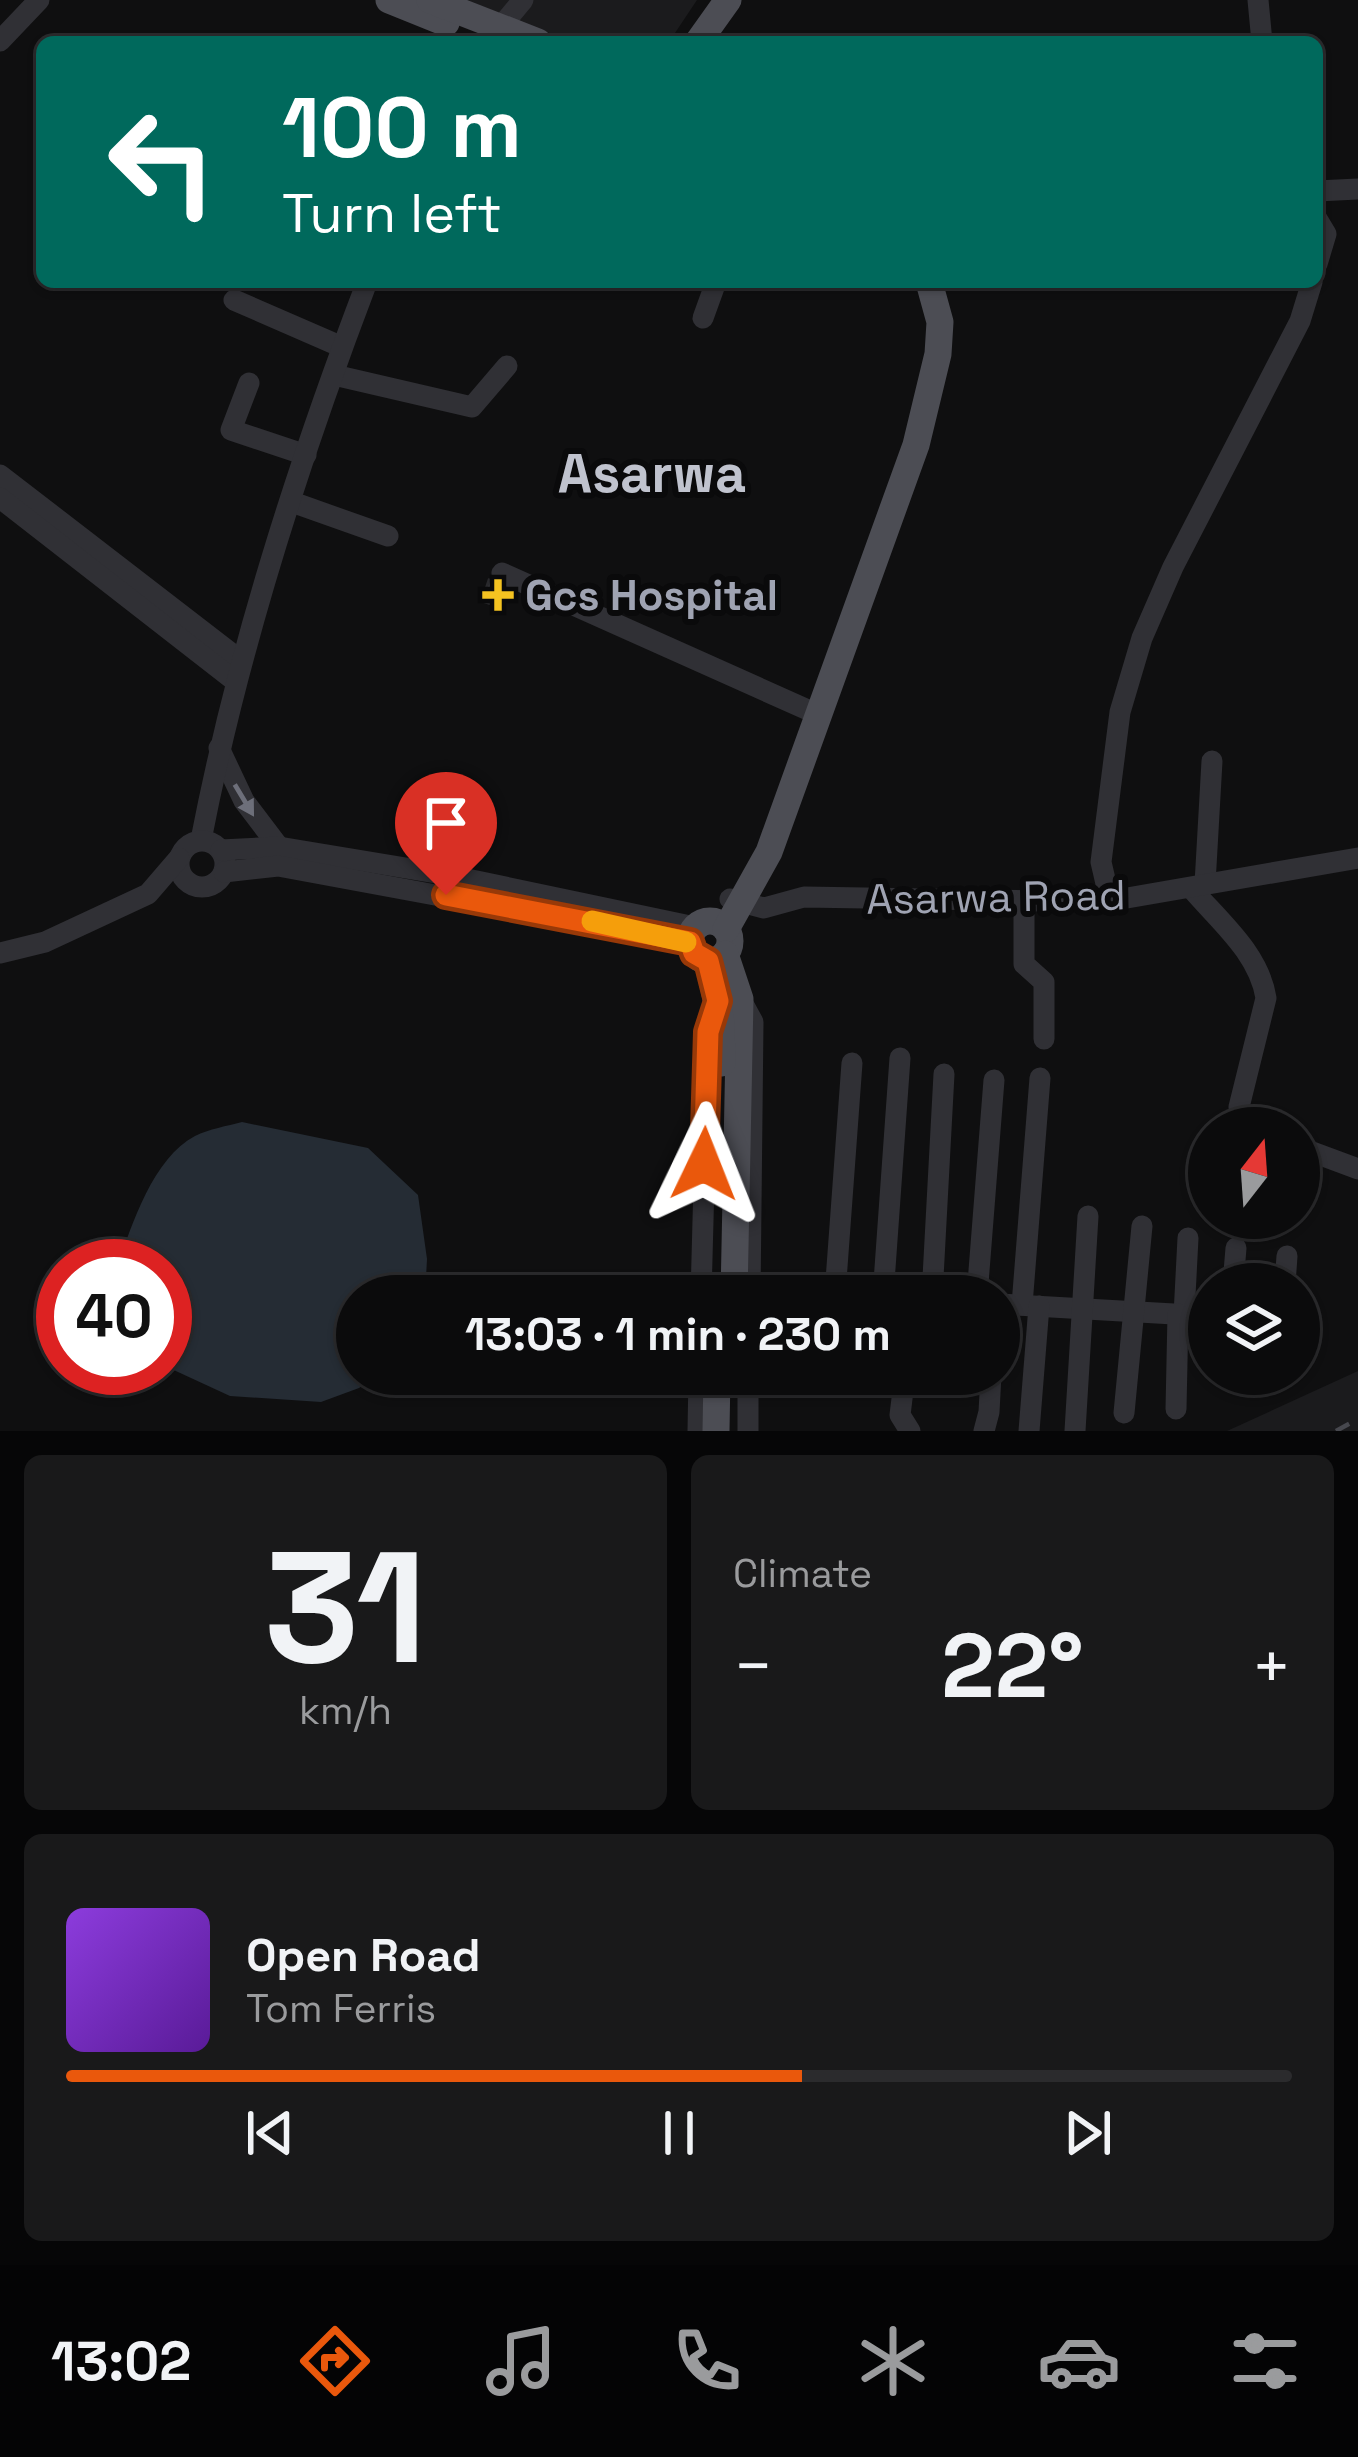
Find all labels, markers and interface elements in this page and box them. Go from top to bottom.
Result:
text: 100 m [282,74,522,182]
icon: left [84,84,240,240]
text: Turn left [282,179,502,248]
district label: Asarwa [558,439,746,508]
place label: Gcs Hospital [525,569,778,622]
marker: Gcs Hospital [482,579,514,611]
pin [395,772,497,895]
one-way arrow [233,783,254,817]
icon: arrive [413,790,479,856]
street label: Asarwa Road [866,868,1126,926]
position arrow [641,1101,767,1227]
north arrow [1188,1107,1320,1239]
map controls [1188,1107,1320,1395]
speed limit sign: 40 [36,1239,192,1395]
button: layers [1188,1263,1320,1395]
text: 13:03 · 1 min · 230 m [465,1306,891,1363]
text: 31 [264,1508,427,1708]
text: Climate [733,1549,872,1598]
text: 22° [941,1608,1084,1723]
text: − [733,1624,774,1708]
text: + [1251,1624,1292,1708]
text: km/h [299,1686,392,1735]
text: Open Road [246,1927,481,1984]
text: Tom Ferris [246,1984,436,2033]
icon: previous [237,2100,303,2166]
icon: pause [646,2100,712,2166]
icon: next [1055,2100,1121,2166]
icon: directions [293,2319,377,2403]
icon: music [479,2319,563,2403]
icon: phone [665,2319,749,2403]
icon: climate [851,2319,935,2403]
icon: car [1037,2319,1121,2403]
icon: filters [1223,2319,1307,2403]
text: 13:02 [51,2327,191,2396]

